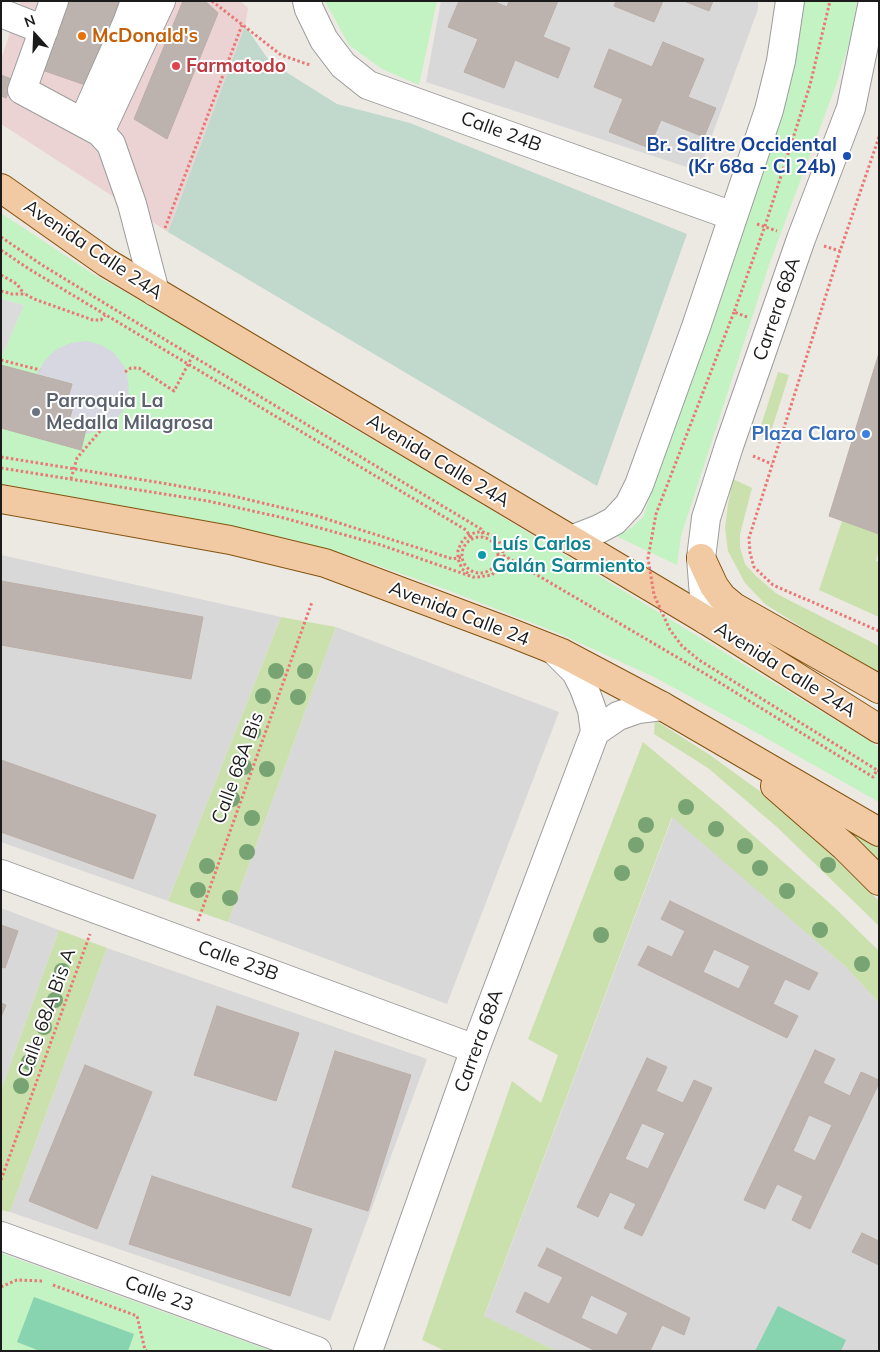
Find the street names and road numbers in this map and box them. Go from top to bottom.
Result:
street label: Calle 24B [458,107,544,157]
street label: Avenida Calle 24A [19,195,167,305]
street label: Carrera 68A [749,254,805,364]
street label: Avenida Calle 24A [363,409,513,513]
street label: Avenida Calle 24 [386,577,532,651]
street label: Avenida Calle 24A [710,617,860,723]
street label: Calle 68A Bis [207,709,269,827]
street label: Calle 23B [195,936,281,986]
street label: Calle 68A Bis A [13,945,81,1081]
street label: Carrera 68A [450,986,508,1096]
street label: Calle 23 [122,1271,196,1317]

